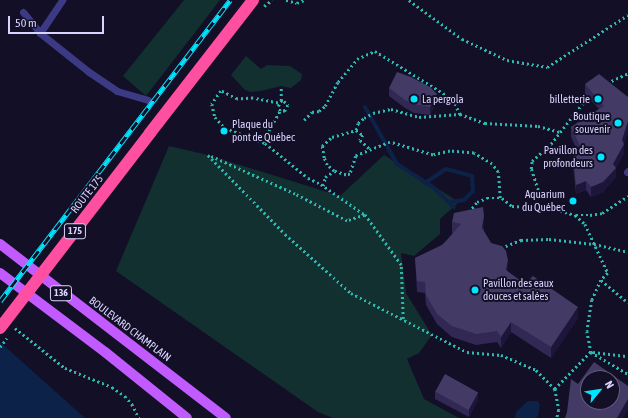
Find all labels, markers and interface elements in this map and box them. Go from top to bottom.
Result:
scale bar [10,8,106,34]
text: 50 m [15,16,37,30]
place label: La pergola [422,92,464,106]
place label: billetterie [550,92,590,106]
marker: La pergola [409,94,419,104]
marker: billetterie [593,94,603,104]
place label: Boutique souvenir [573,110,610,136]
place label: Plaque du pont de Québec [232,118,295,144]
marker: Boutique souvenir [613,118,623,128]
marker: Plaque du pont de Québec [219,126,229,136]
place label: Pavillon des profondeurs [543,144,593,170]
marker: Pavillon des profondeurs [596,152,606,162]
street label: ROUTE 175 [68,172,106,216]
place label: Aquarium du Québec [522,188,565,214]
marker: Aquarium du Québec [568,196,578,206]
road number: 175 [63,223,87,239]
place label: Pavillon des eaux douces et salées [483,277,554,303]
road number: 136 [49,285,73,301]
marker: Pavillon des eaux douces et salées [470,285,480,295]
street label: BOULEVARD CHAMPLAIN [86,294,174,364]
north arrow [580,370,620,410]
text: N [603,379,616,390]

